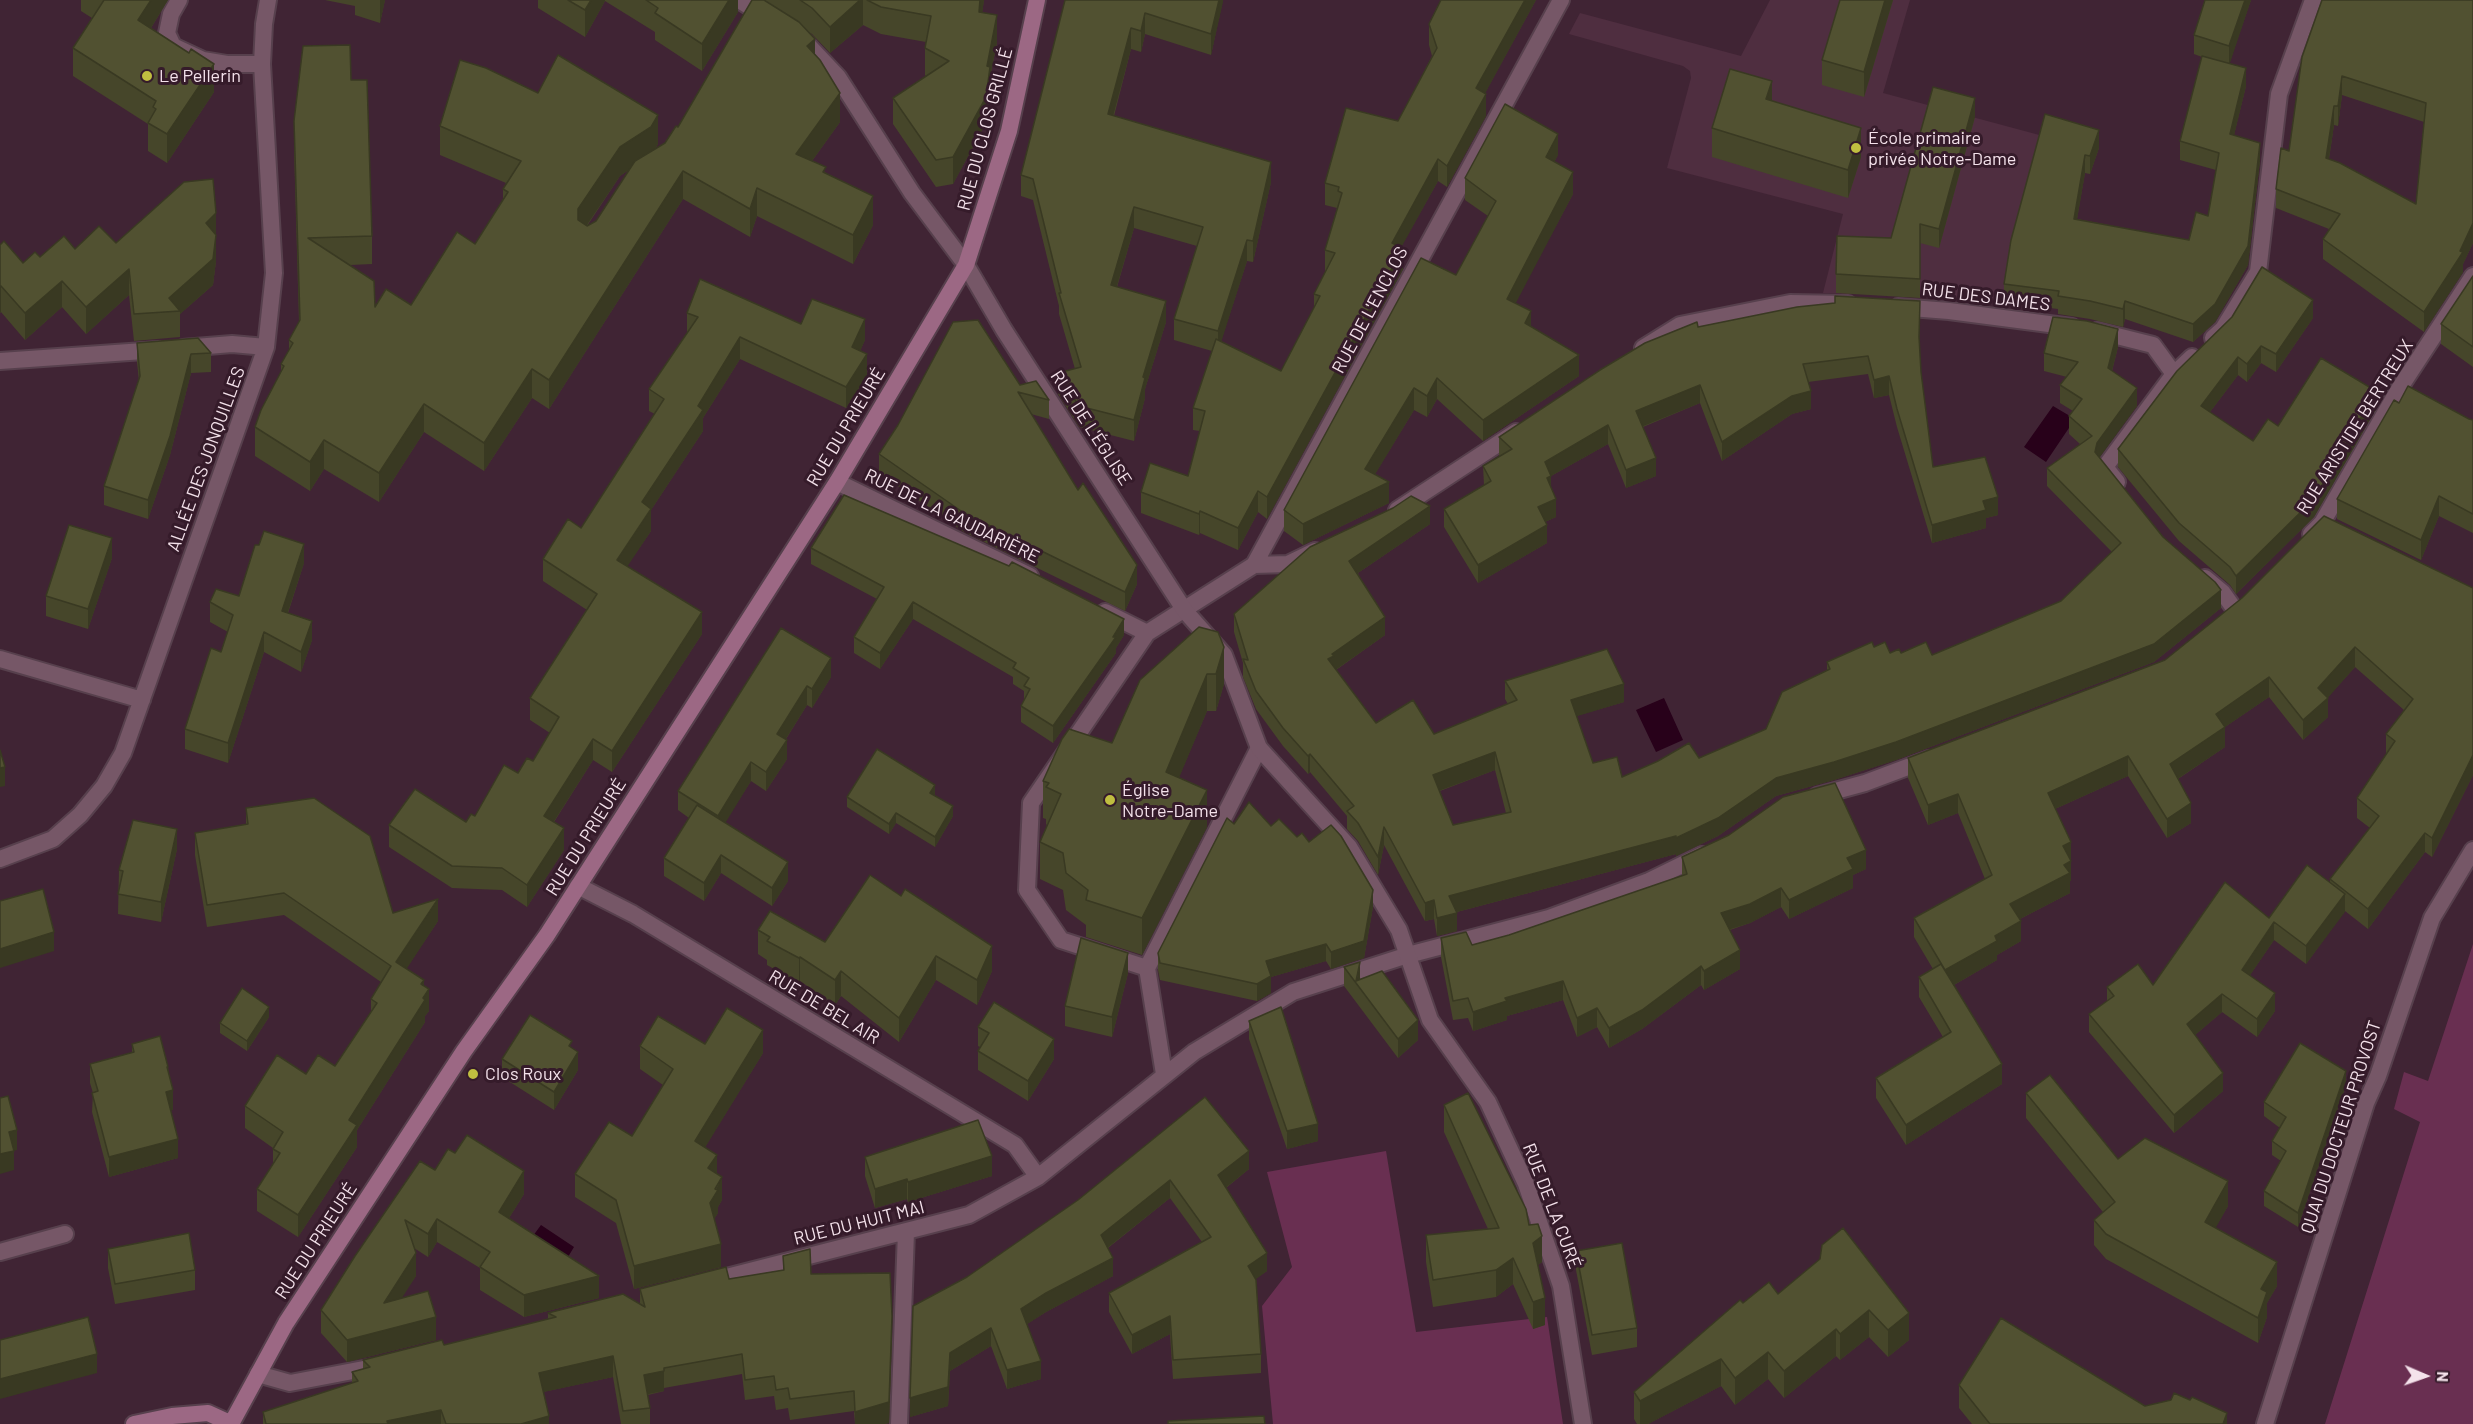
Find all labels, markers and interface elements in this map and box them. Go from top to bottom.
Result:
street label: RUE DU CLOS GRILLÉ [953,45,1017,213]
place label: Le Pellerin [159,65,241,87]
marker: Le Pellerin [140,69,154,83]
place label: École primaire privée Notre-Dame [1868,127,2016,170]
marker: École primaire privée Notre-Dame [1849,141,1863,155]
street label: RUE DE L'ENCLOS [1327,243,1413,377]
street label: RUE DES DAMES [1921,278,2051,316]
street label: RUE ARISTIDE BERTREUX [2292,336,2418,518]
street label: ALLÉE DES JONQUILLES [163,364,249,554]
street label: RUE DU PRIEURÉ [802,364,890,490]
street label: RUE DE L'ÉGLISE [1046,366,1136,490]
street label: RUE DE LA GAUDARIÈRE [861,464,1043,568]
street label: RUE DU PRIEURÉ [541,774,631,900]
place label: Église Notre-Dame [1122,779,1218,822]
marker: Église Notre-Dame [1103,793,1117,807]
street label: RUE DE BEL AIR [765,965,883,1049]
street label: QUAI DU DOCTEUR PROVOST [2296,1018,2386,1236]
place label: Clos Roux [485,1063,561,1085]
marker: Clos Roux [466,1067,480,1081]
street label: RUE DE LA CURÉ [1518,1140,1586,1272]
street label: RUE DU PRIEURÉ [270,1179,362,1303]
street label: RUE DU HUIT MAI [791,1196,927,1250]
north arrow [2395,1346,2455,1406]
text: N [2434,1371,2453,1382]

